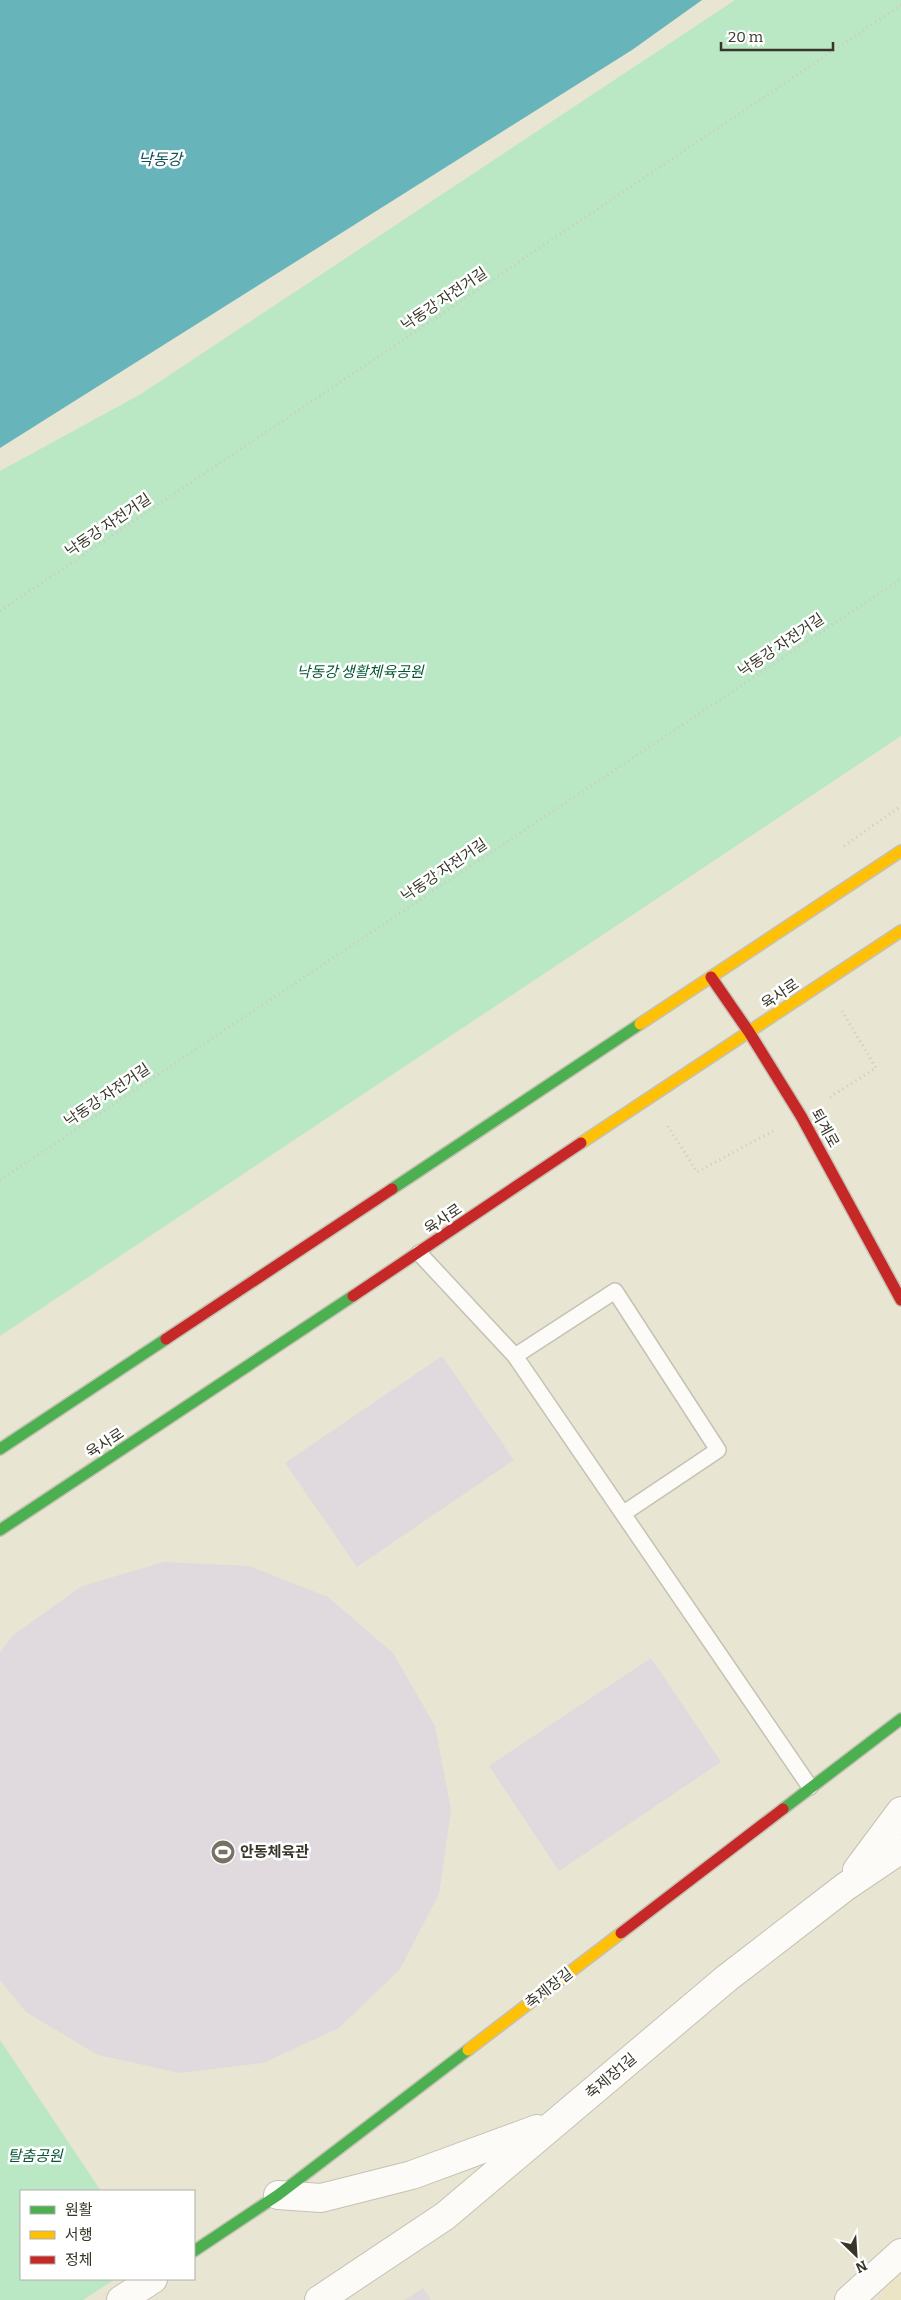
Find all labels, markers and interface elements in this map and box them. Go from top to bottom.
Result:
scale bar [721,20,834,52]
text: 20 m [728,28,764,46]
water label: 낙동강 [138,150,184,169]
street label: 낙동강 자전거길 [398,264,490,334]
street label: 낙동강 자전거길 [62,490,154,560]
street label: 낙동강 자전거길 [735,610,827,680]
park label: 낙동강 생활체육공원 [296,663,425,681]
street label: 낙동강 자전거길 [398,835,490,905]
street label: 육사로 [758,975,802,1013]
street label: 낙동강 자전거길 [61,1060,153,1130]
street label: 퇴계로 [807,1106,843,1150]
street label: 육사로 [421,1200,465,1238]
street label: 육사로 [83,1424,127,1462]
sports icon: 안동체육관 [210,1839,236,1865]
place label: 안동체육관 [240,1843,309,1861]
street label: 축제장길 [522,1964,576,2012]
street label: 축제장1길 [582,2049,640,2103]
park label: 탈춤공원 [7,2147,64,2165]
legend [20,2190,195,2280]
text: 원활 [65,2201,93,2219]
text: 서행 [65,2226,93,2244]
north arrow [831,2230,881,2280]
text: 정체 [65,2251,93,2269]
text: N [853,2256,870,2276]

